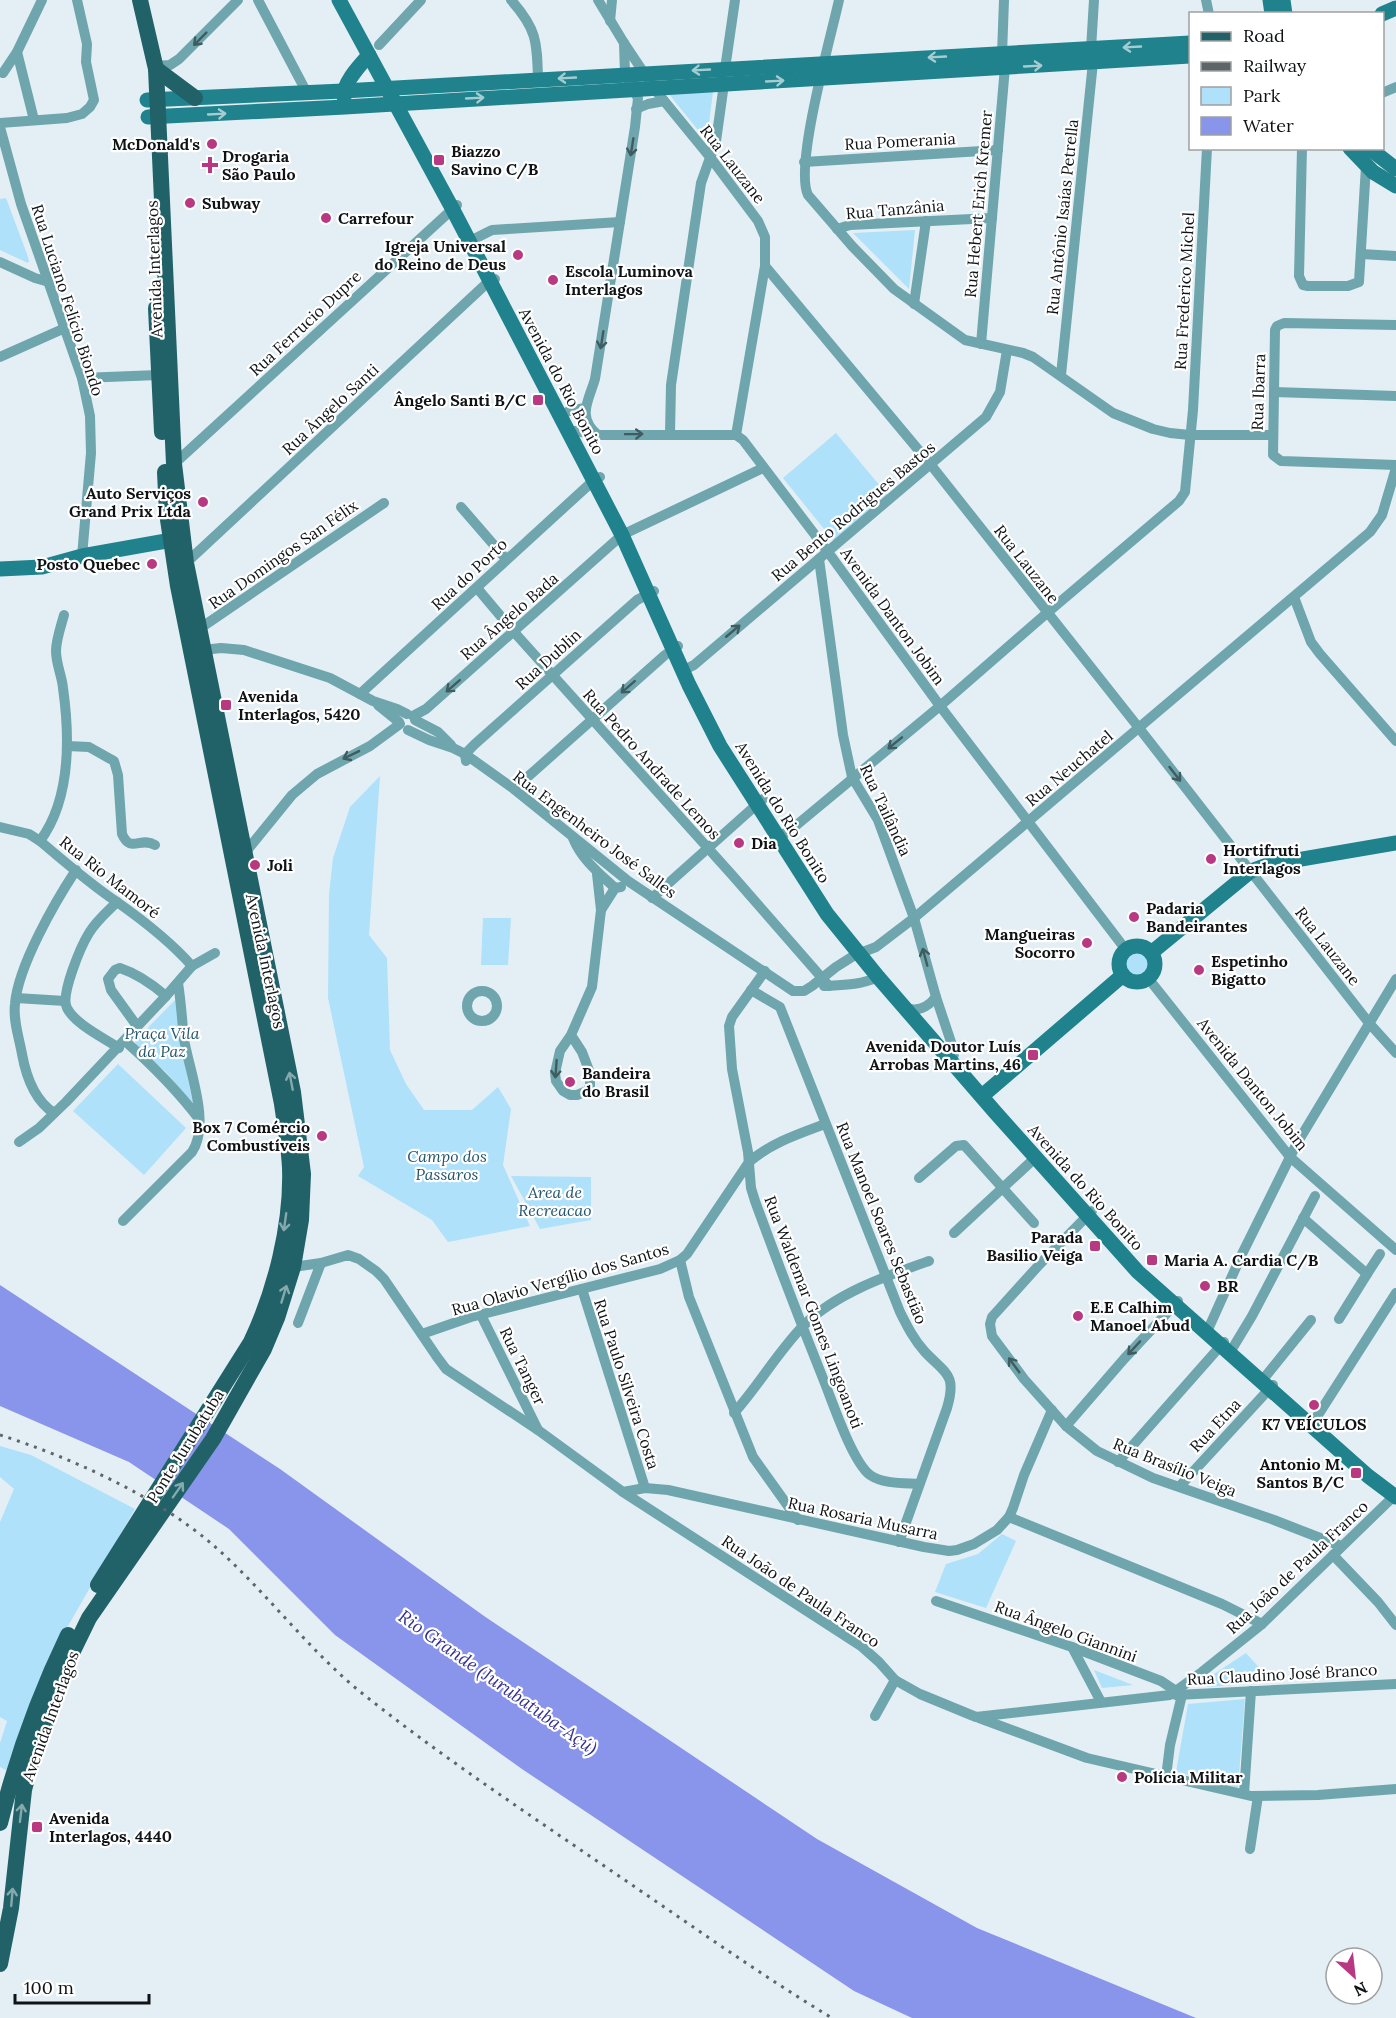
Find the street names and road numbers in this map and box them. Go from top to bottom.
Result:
street label: Rua Hebert Erich Kremer [960,109,996,299]
street label: Rua Antônio Isaías Petrella [1042,118,1082,316]
street label: Rua Lauzane [696,121,770,208]
street label: Rua Pomerania [844,128,956,154]
street label: Rua Tanzânia [845,195,945,223]
street label: Avenida Interlagos [142,200,166,339]
street label: Rua Luciano Felício Biondo [28,202,108,398]
street label: Rua Frederico Michel [1170,212,1198,370]
street label: Rua Ferrucio Dupre [245,266,365,380]
street label: Avenida do Rio Bonito [514,303,609,458]
street label: Rua Ibarra [1247,353,1269,431]
street label: Rua Ângelo Santi [278,359,382,459]
street label: Rua Bento Rodrigues Bastos [767,437,939,585]
street label: Rua Domingos San Félix [205,495,362,613]
street label: Rua Lauzane [990,521,1064,608]
street label: Rua do Porto [427,534,511,614]
street label: Avenida Danton Jobim [836,543,950,689]
street label: Rua Ângelo Bada [456,568,562,664]
street label: Rua Dublin [511,624,585,694]
street label: Rua Pedro Andrade Lemos [579,684,725,844]
street label: Rua Neuchatel [1021,726,1117,810]
street label: Avenida do Rio Bonito [731,737,835,886]
street label: Rua Tailândia [856,761,916,859]
street label: Rua Engenheiro José Salles [509,766,681,902]
street label: Rua Rio Mamoré [56,831,165,923]
street label: Avenida Interlagos [242,891,290,1030]
street label: Rua Lauzane [1291,903,1365,990]
street label: Avenida Danton Jobim [1193,1013,1313,1154]
street label: Rua Manoel Soares Sebastião [832,1119,932,1327]
street label: Avenida do Rio Bonito [1023,1119,1148,1254]
street label: Rua Waldemar Gomes Lingoanoti [760,1193,868,1431]
street label: Rua Olavio Vergílio dos Santos [449,1238,671,1320]
street label: Rua Paulo Silveira Costa [590,1296,664,1472]
street label: Rua Tanger [496,1324,550,1408]
street label: Ponte Jurubatuba [142,1385,228,1507]
street label: Rua Etna [1185,1394,1245,1456]
street label: Rua Brasílio Veiga [1110,1433,1240,1501]
street label: Rua Rosaria Musarra [786,1492,940,1544]
street label: Rua João de Paula Franco [1222,1496,1372,1638]
street label: Rua João de Paula Franco [718,1530,884,1652]
street label: Rua Ângelo Giannini [992,1596,1140,1666]
street label: Avenida Interlagos [17,1648,83,1785]
street label: Rua Claudino José Branco [1186,1659,1378,1689]

